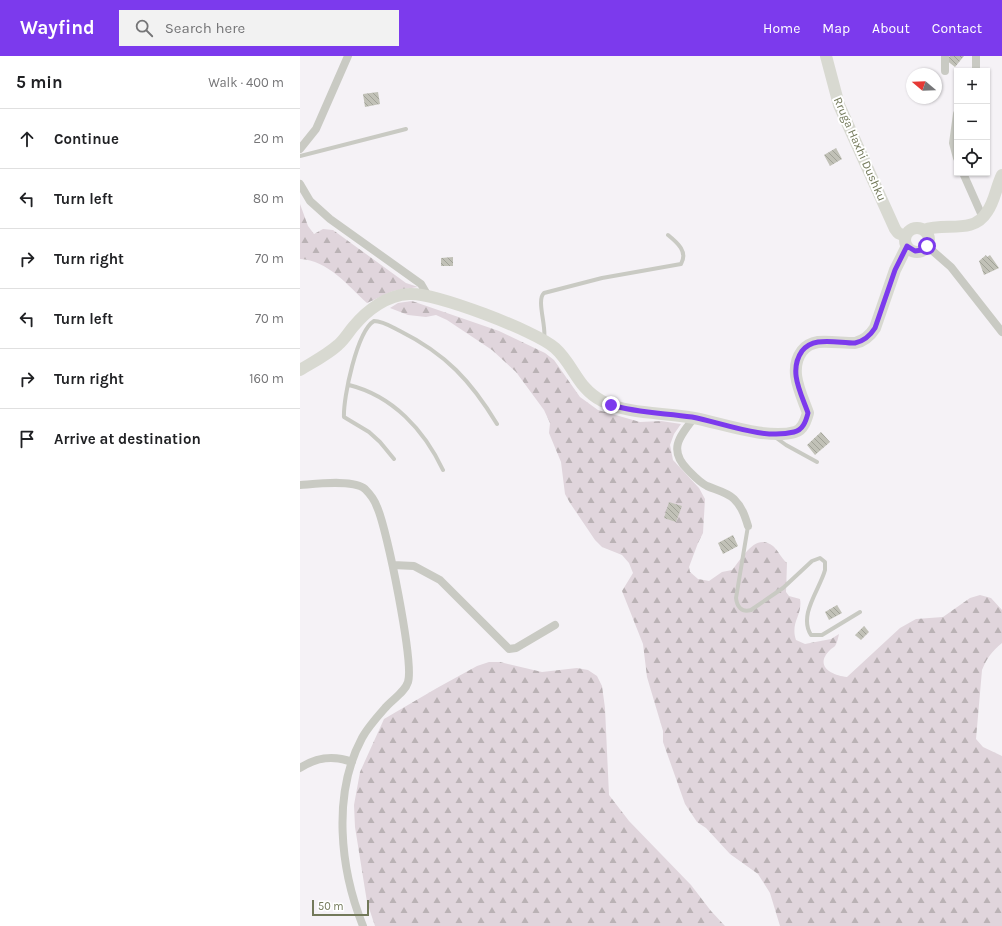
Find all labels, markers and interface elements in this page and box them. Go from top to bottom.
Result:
search box [119,10,399,46]
text: Wayfind [20,17,95,39]
icon: search [133,17,155,39]
text: Search here [165,19,245,37]
text: Home [763,20,800,37]
text: Map [822,20,850,37]
text: About [872,20,910,37]
text: Contact [932,20,982,37]
north arrow [906,68,942,104]
map controls [954,68,990,176]
button: + [954,68,990,104]
text: 5 min [16,72,63,92]
text: Walk · 400 m [208,75,284,90]
street label: Rruga Haxhi Dushku [831,95,889,203]
button: − [954,104,990,140]
icon: ahead [16,128,38,150]
text: Continue [54,130,119,148]
text: 20 m [254,131,284,146]
button: locate [954,140,990,176]
icon: left [16,188,38,210]
text: Turn left [54,190,113,208]
text: 80 m [253,191,284,206]
route start [918,237,936,255]
icon: right [16,248,38,270]
text: Turn right [54,250,124,268]
text: 70 m [255,251,284,266]
icon: left [16,308,38,330]
text: Turn left [54,310,113,328]
text: 70 m [255,311,284,326]
icon: right [16,368,38,390]
text: Turn right [54,370,124,388]
text: 160 m [249,371,284,386]
route end [602,396,620,414]
icon: arrive [16,428,38,450]
text: Arrive at destination [54,430,201,448]
scale bar [312,898,369,917]
text: 50 m [318,900,344,913]

